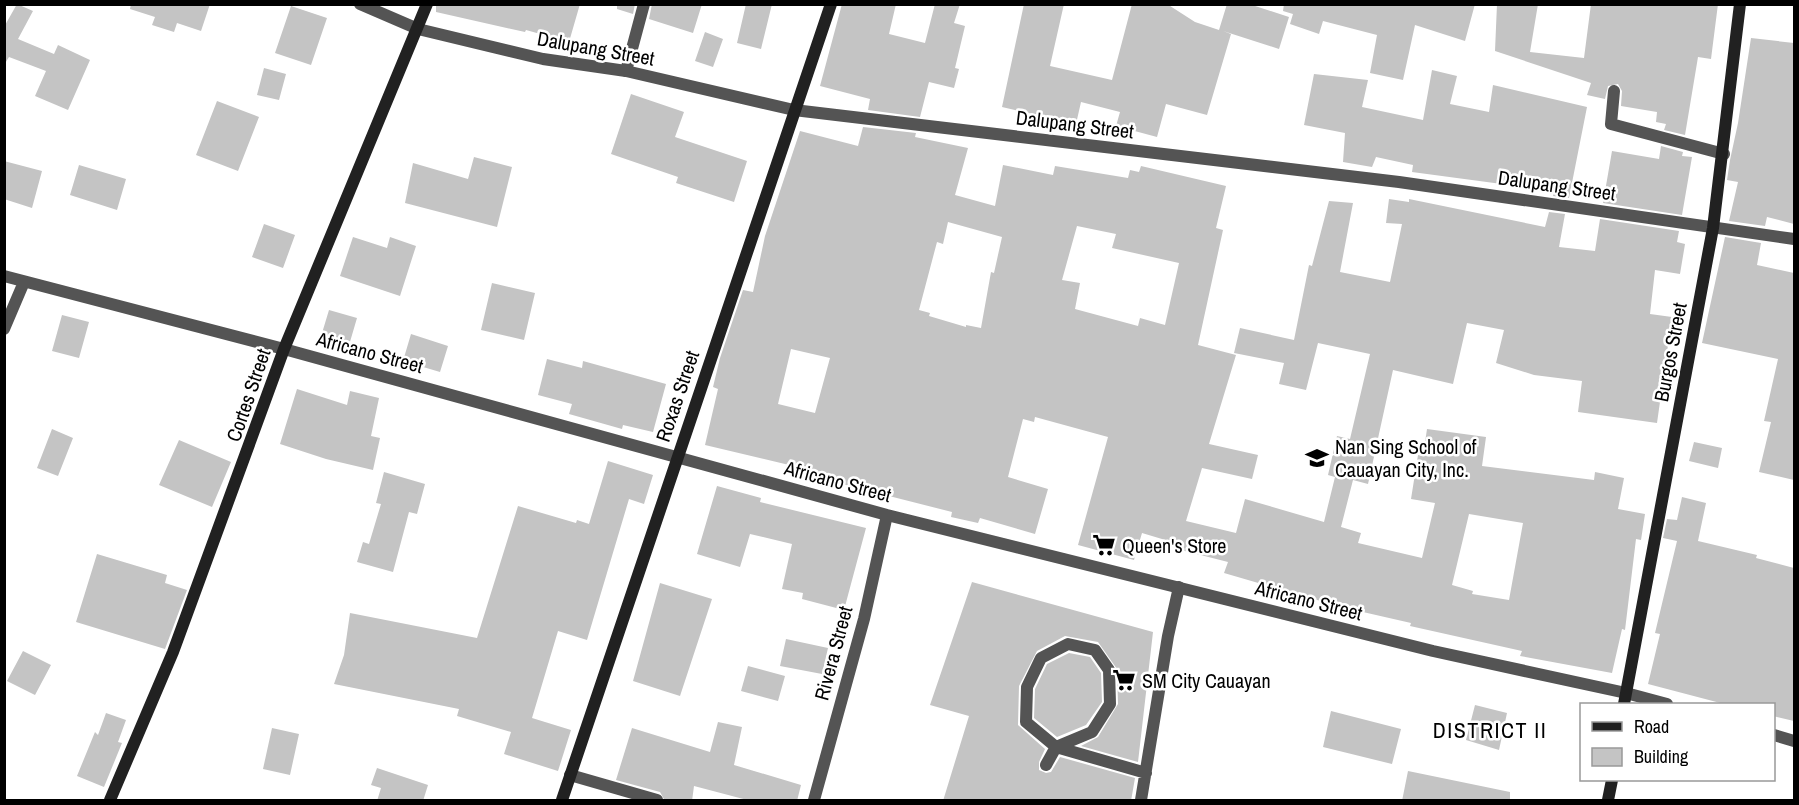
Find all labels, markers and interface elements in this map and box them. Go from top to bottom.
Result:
street label: Dalupang Street [535,24,657,72]
street label: Dalupang Street [1015,103,1136,145]
street label: Dalupang Street [1496,163,1618,207]
street label: Burgos Street [1647,300,1693,404]
street label: Africano Street [313,325,427,379]
street label: Cortes Street [220,345,277,445]
street label: Roxas Street [649,346,705,445]
place label: Nan Sing School of Cauayan City, Inc. [1335,433,1477,483]
school or university icon: Nan Sing School of Cauayan City, Inc. [1304,445,1330,471]
street label: Africano Street [781,454,895,508]
supermarket icon: Queen's Store [1091,532,1117,558]
place label: Queen's Store [1122,532,1226,559]
street label: Africano Street [1252,573,1366,626]
street label: Rivera Street [807,602,859,703]
supermarket icon: SM City Cauayan [1111,667,1137,693]
place label: SM City Cauayan [1142,667,1271,694]
legend [1580,703,1775,781]
text: Road [1634,714,1669,739]
district label: DISTRICT II [1433,715,1547,745]
text: Building [1634,744,1689,769]

